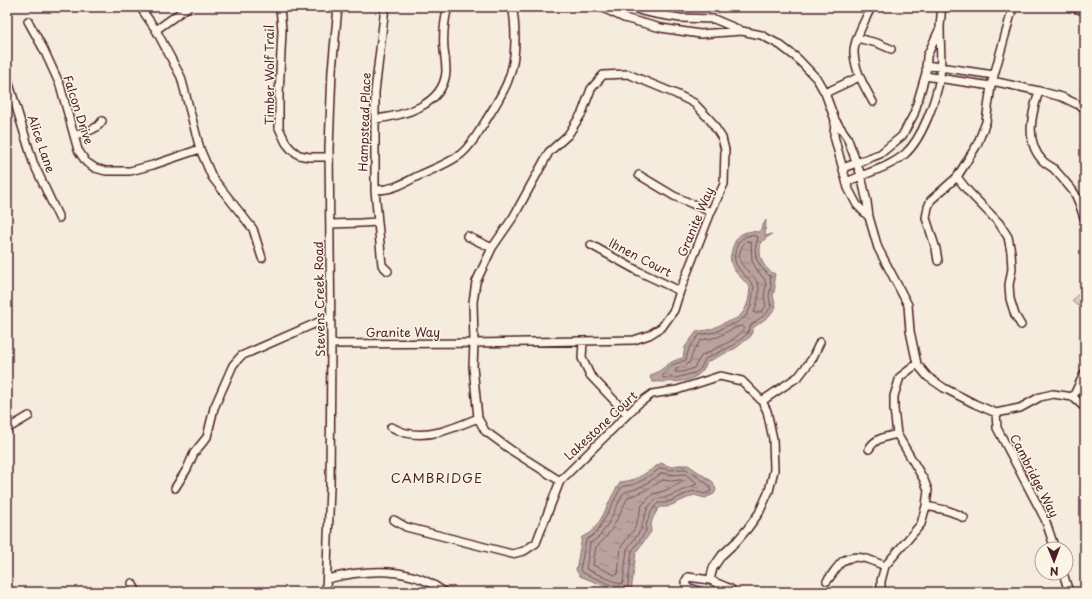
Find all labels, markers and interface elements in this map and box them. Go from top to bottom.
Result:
street label: Timber Wolf Trail [260,25,278,125]
street label: Hampstead Place [353,72,375,172]
street label: Falcon Drive [59,73,99,147]
street label: Alice Lane [24,112,60,175]
street label: Granite Way [672,184,718,259]
street label: Ihnen Court [606,234,675,281]
street label: Stevens Creek Road [309,241,329,357]
street label: Granite Way [366,323,440,341]
street label: Lakestone Court [560,386,641,464]
street label: Cambridge Way [1006,431,1064,521]
district label: CAMBRIDGE [391,468,483,487]
north arrow [1034,541,1074,581]
text: N [1049,563,1059,580]

